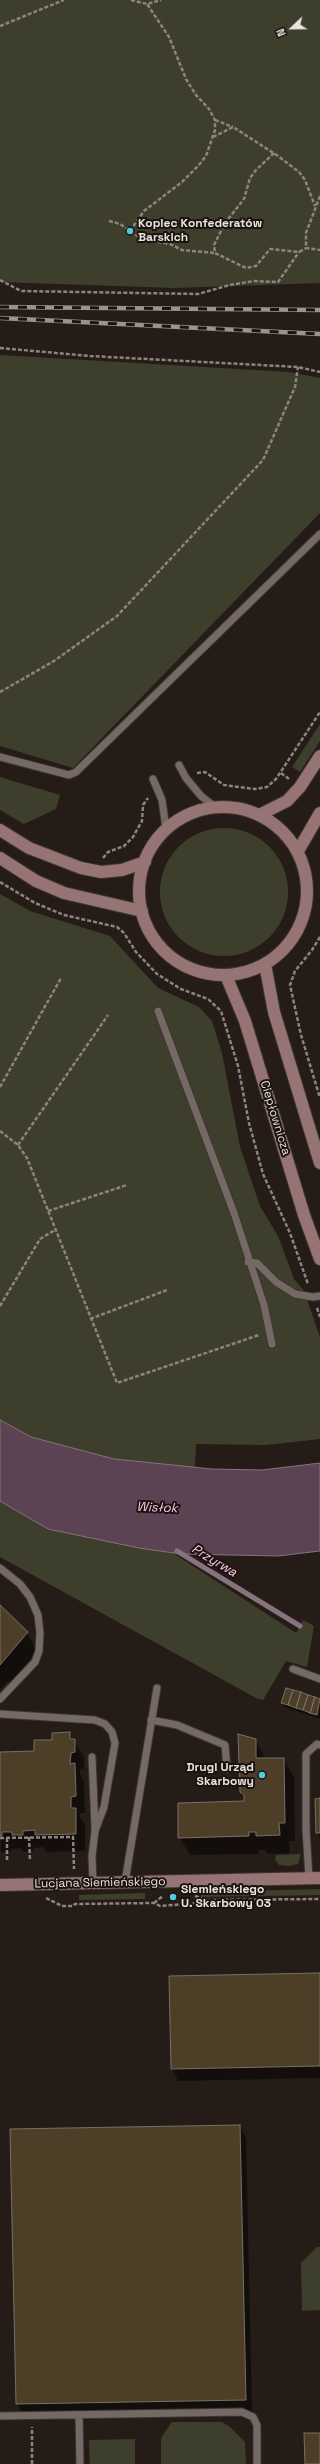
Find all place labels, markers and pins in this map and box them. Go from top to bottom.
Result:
place label: Kopiec Konfederatów Barskich [138,217,262,245]
marker: Kopiec Konfederatów Barskich [125,226,135,236]
place label: Drugi Urząd Skarbowy [186,1761,254,1789]
marker: Drugi Urząd Skarbowy [257,1770,267,1780]
place label: Siemieńskiego U. Skarbowy 03 [181,1883,271,1911]
marker: Siemieńskiego U. Skarbowy 03 [168,1892,178,1902]

